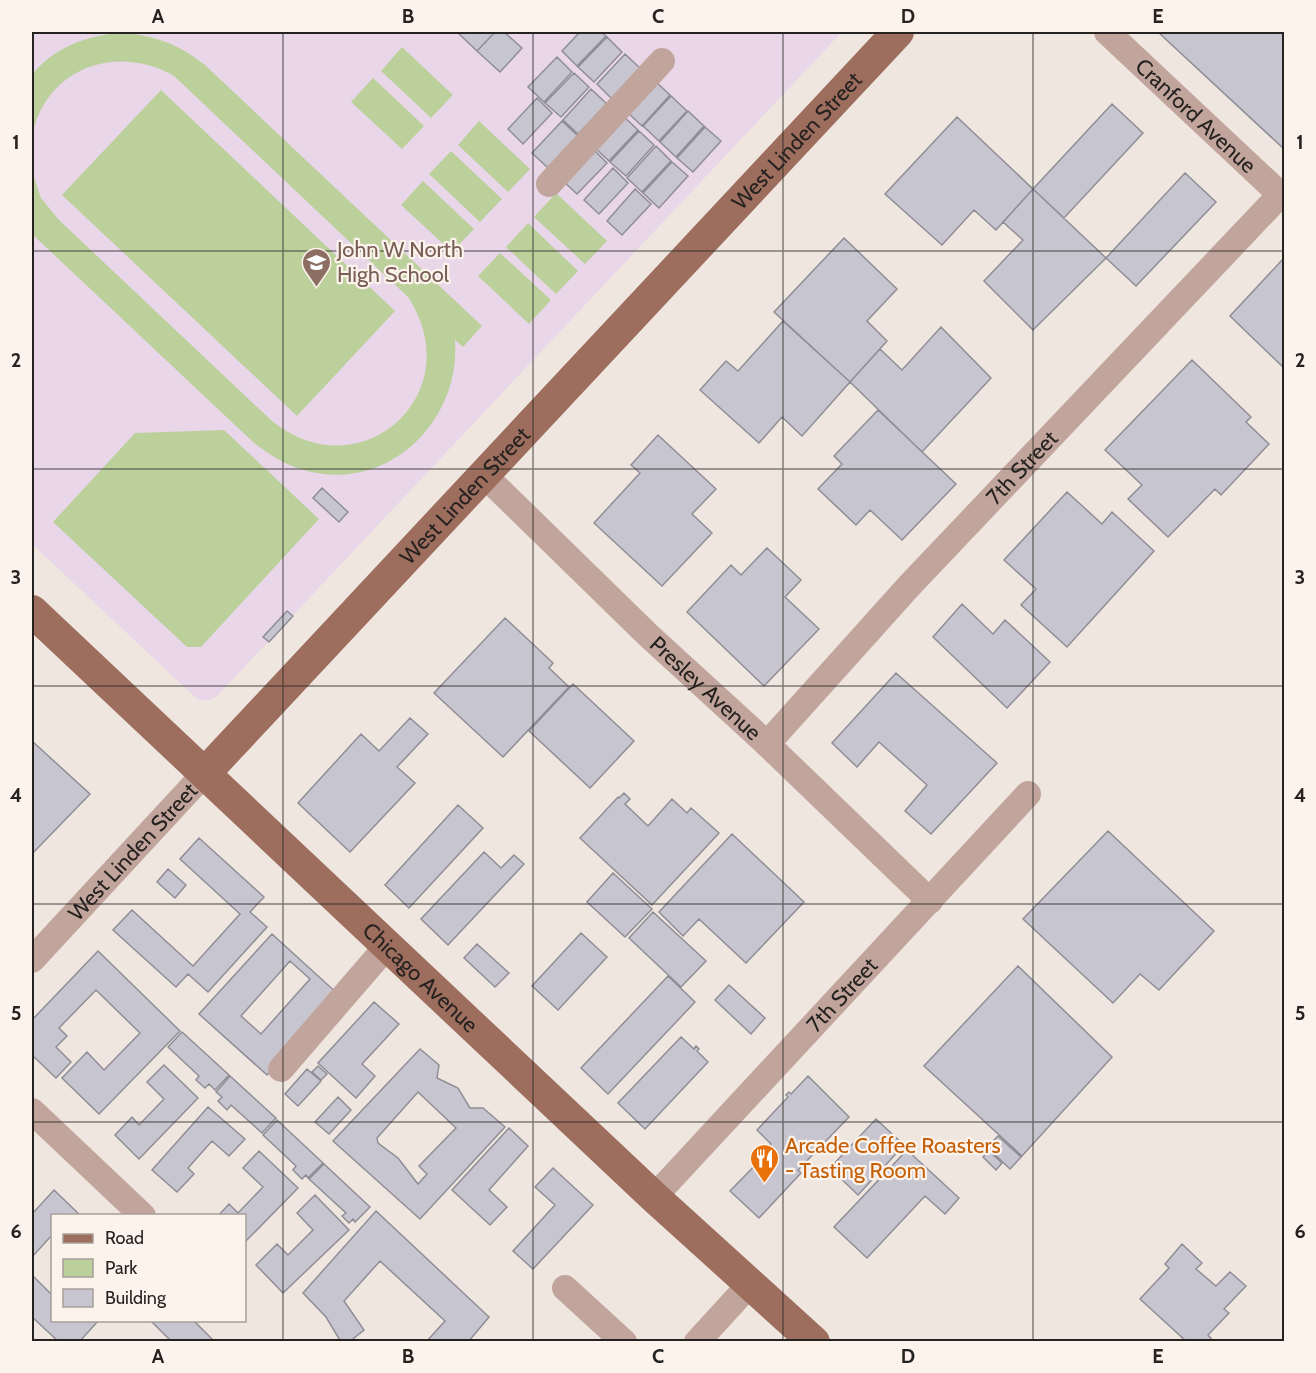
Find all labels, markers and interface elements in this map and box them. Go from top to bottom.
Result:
text: A [152,4,165,28]
text: B [402,4,414,28]
text: C [652,4,664,28]
text: D [901,4,915,28]
text: E [1152,4,1164,28]
street label: Cranford Avenue [1130,53,1262,179]
street label: West Linden Street [726,66,868,215]
text: 1 [12,130,20,154]
text: 1 [1296,130,1304,154]
place label: John W North High School [336,236,463,288]
school or university icon: John W North High School [300,246,332,288]
text: 2 [11,348,21,372]
text: 2 [1295,348,1305,372]
street label: West Linden Street [394,421,536,570]
street label: 7th Street [981,425,1064,510]
text: 3 [11,565,21,589]
text: 3 [1295,565,1305,589]
street label: Presley Avenue [644,631,767,746]
street label: West Linden Street [63,777,204,926]
text: 4 [10,783,22,807]
text: 4 [1294,783,1306,807]
street label: Chicago Avenue [357,917,484,1038]
street label: 7th Street [801,952,884,1038]
text: 5 [11,1001,21,1025]
text: 5 [1295,1001,1305,1025]
place label: Arcade Coffee Roasters - Tasting Room [785,1132,1001,1184]
restaurant icon: Arcade Coffee Roasters - Tasting Room [748,1142,780,1184]
legend [51,1214,246,1322]
text: 6 [10,1219,22,1243]
text: 6 [1294,1219,1306,1243]
text: Road [105,1227,144,1249]
text: Park [105,1257,138,1279]
text: Building [105,1287,167,1309]
text: A [152,1344,165,1368]
text: B [402,1344,414,1368]
text: C [652,1344,664,1368]
text: D [901,1344,915,1368]
text: E [1152,1344,1164,1368]

